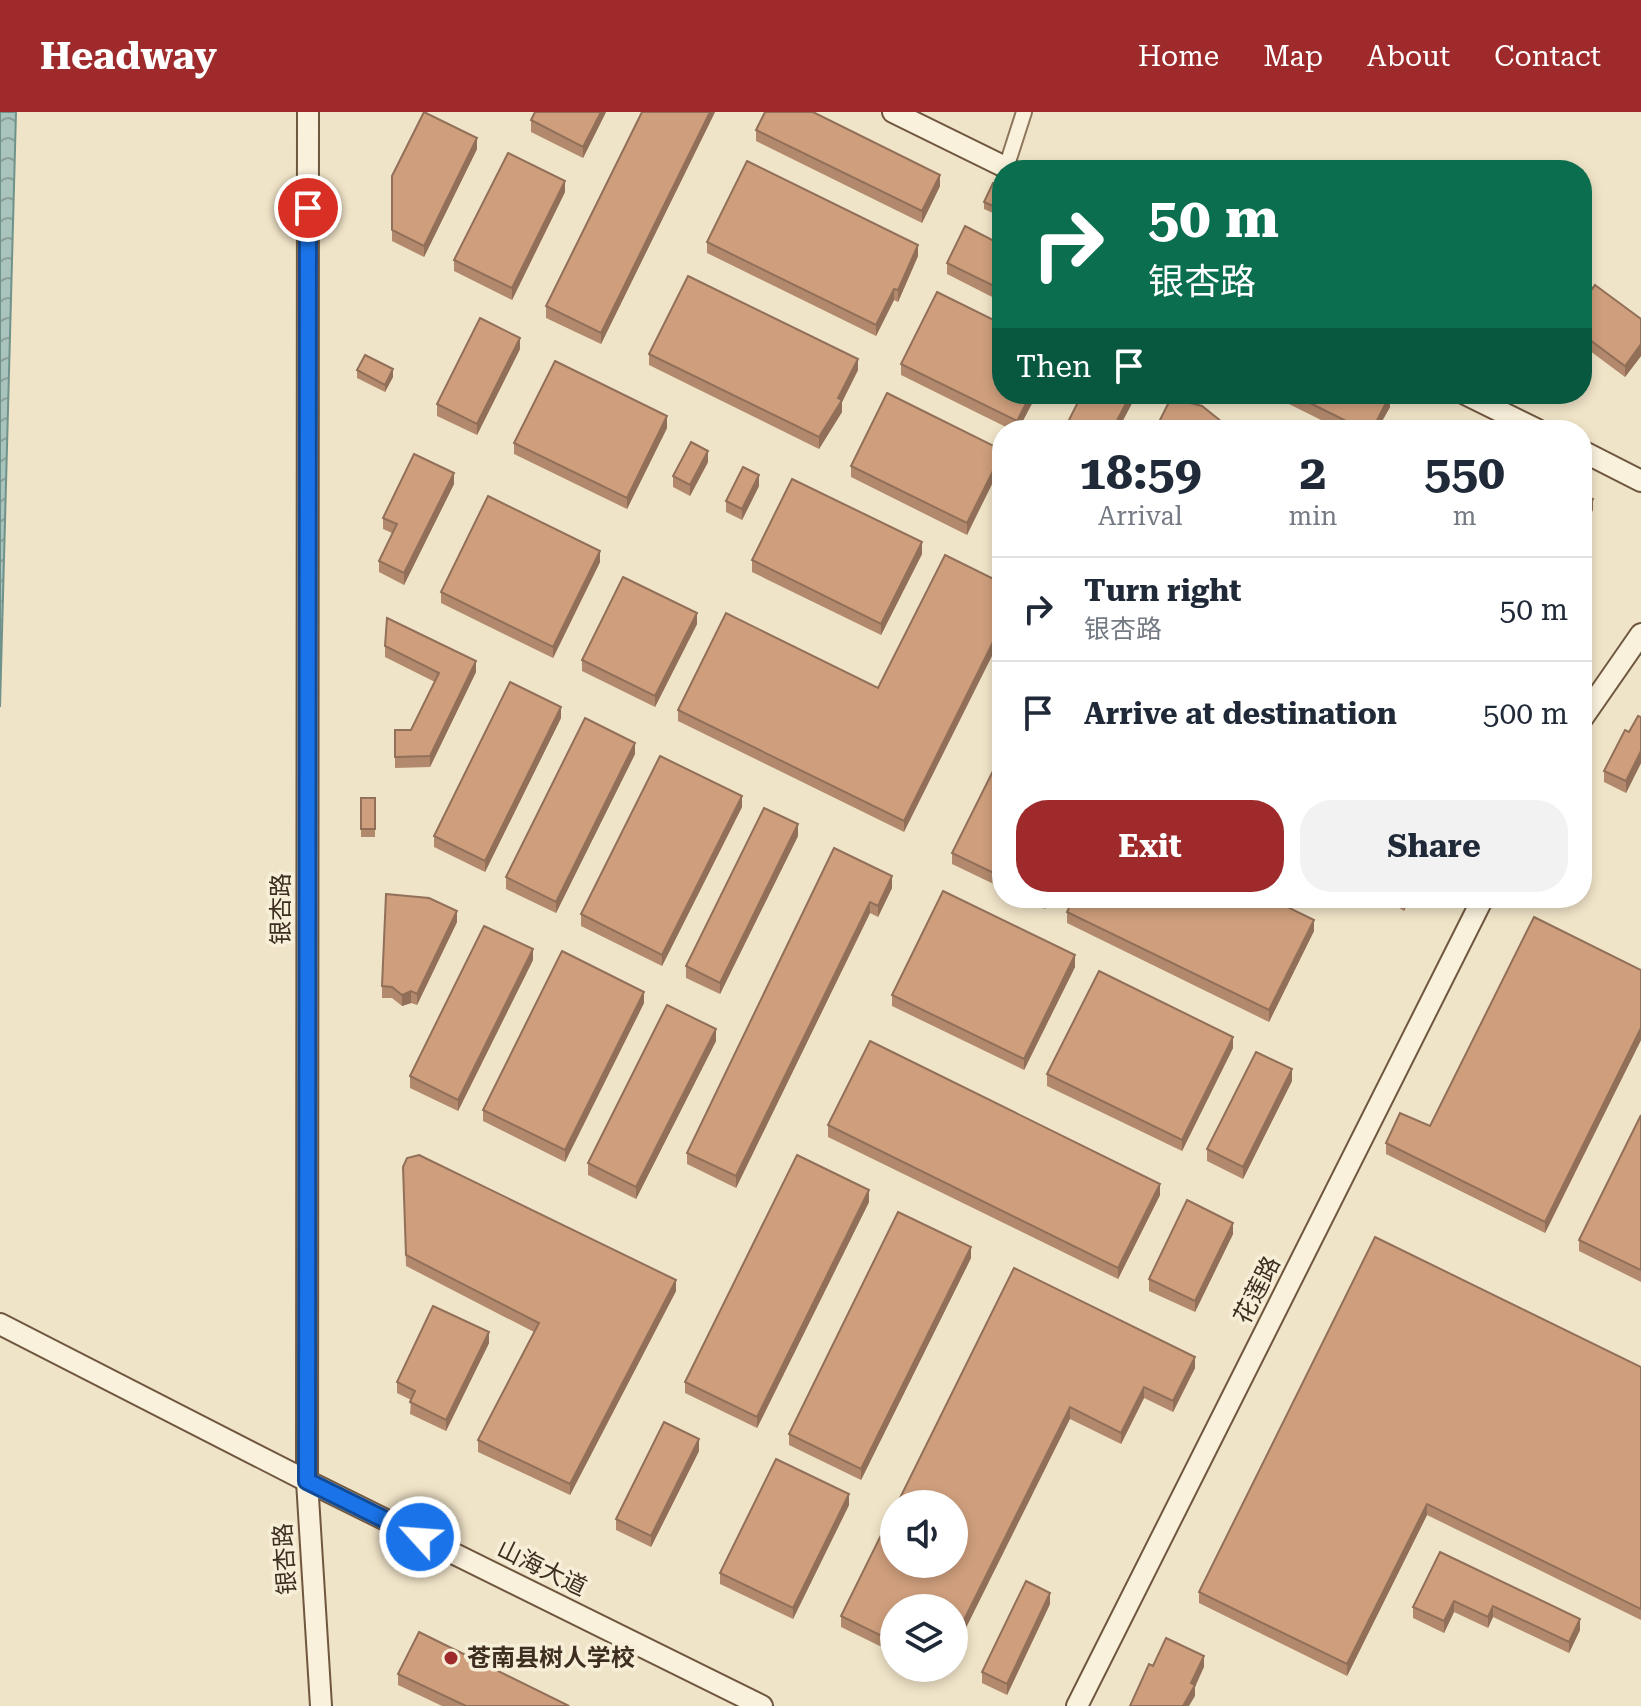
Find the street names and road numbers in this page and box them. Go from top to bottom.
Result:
street label: 银杏路 [267,873,295,945]
street label: 花莲路 [1228,1252,1286,1328]
street label: 银杏路 [269,1522,301,1596]
street label: 山海大道 [493,1534,591,1602]

